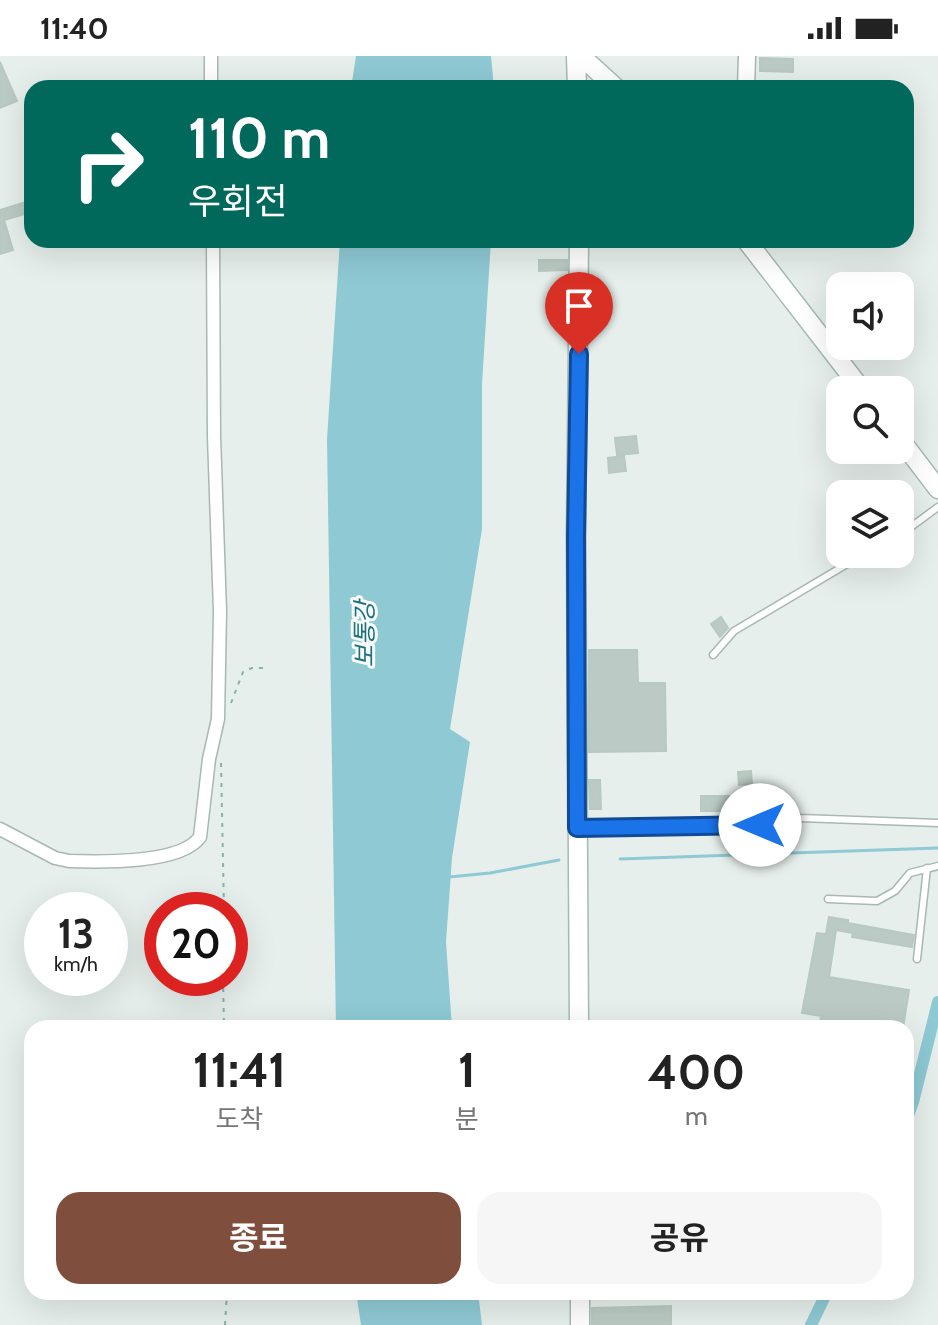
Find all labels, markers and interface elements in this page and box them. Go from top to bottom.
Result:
text: 11:40 [40,10,109,47]
text: 110 m [188,104,330,172]
icon: right [56,112,160,216]
text: 우회전 [188,179,287,223]
pin [545,272,613,354]
map controls [826,272,914,568]
button: sound [826,272,914,360]
icon: arrive [557,284,601,328]
button: search [826,376,914,464]
button: layers [826,480,914,568]
water label: 보통강 [350,598,379,667]
position arrow [718,783,802,867]
speed limit sign: 20 [144,892,248,996]
text: 13 [58,909,94,958]
text: km/h [54,952,98,976]
text: 11:41 [193,1041,286,1099]
text: 1 [458,1041,476,1099]
text: 400 [648,1043,745,1101]
text: m [685,1100,708,1132]
text: 도착 [216,1103,263,1135]
text: 분 [455,1103,479,1135]
button: 종료 [56,1192,461,1284]
button: 공유 [477,1192,882,1284]

